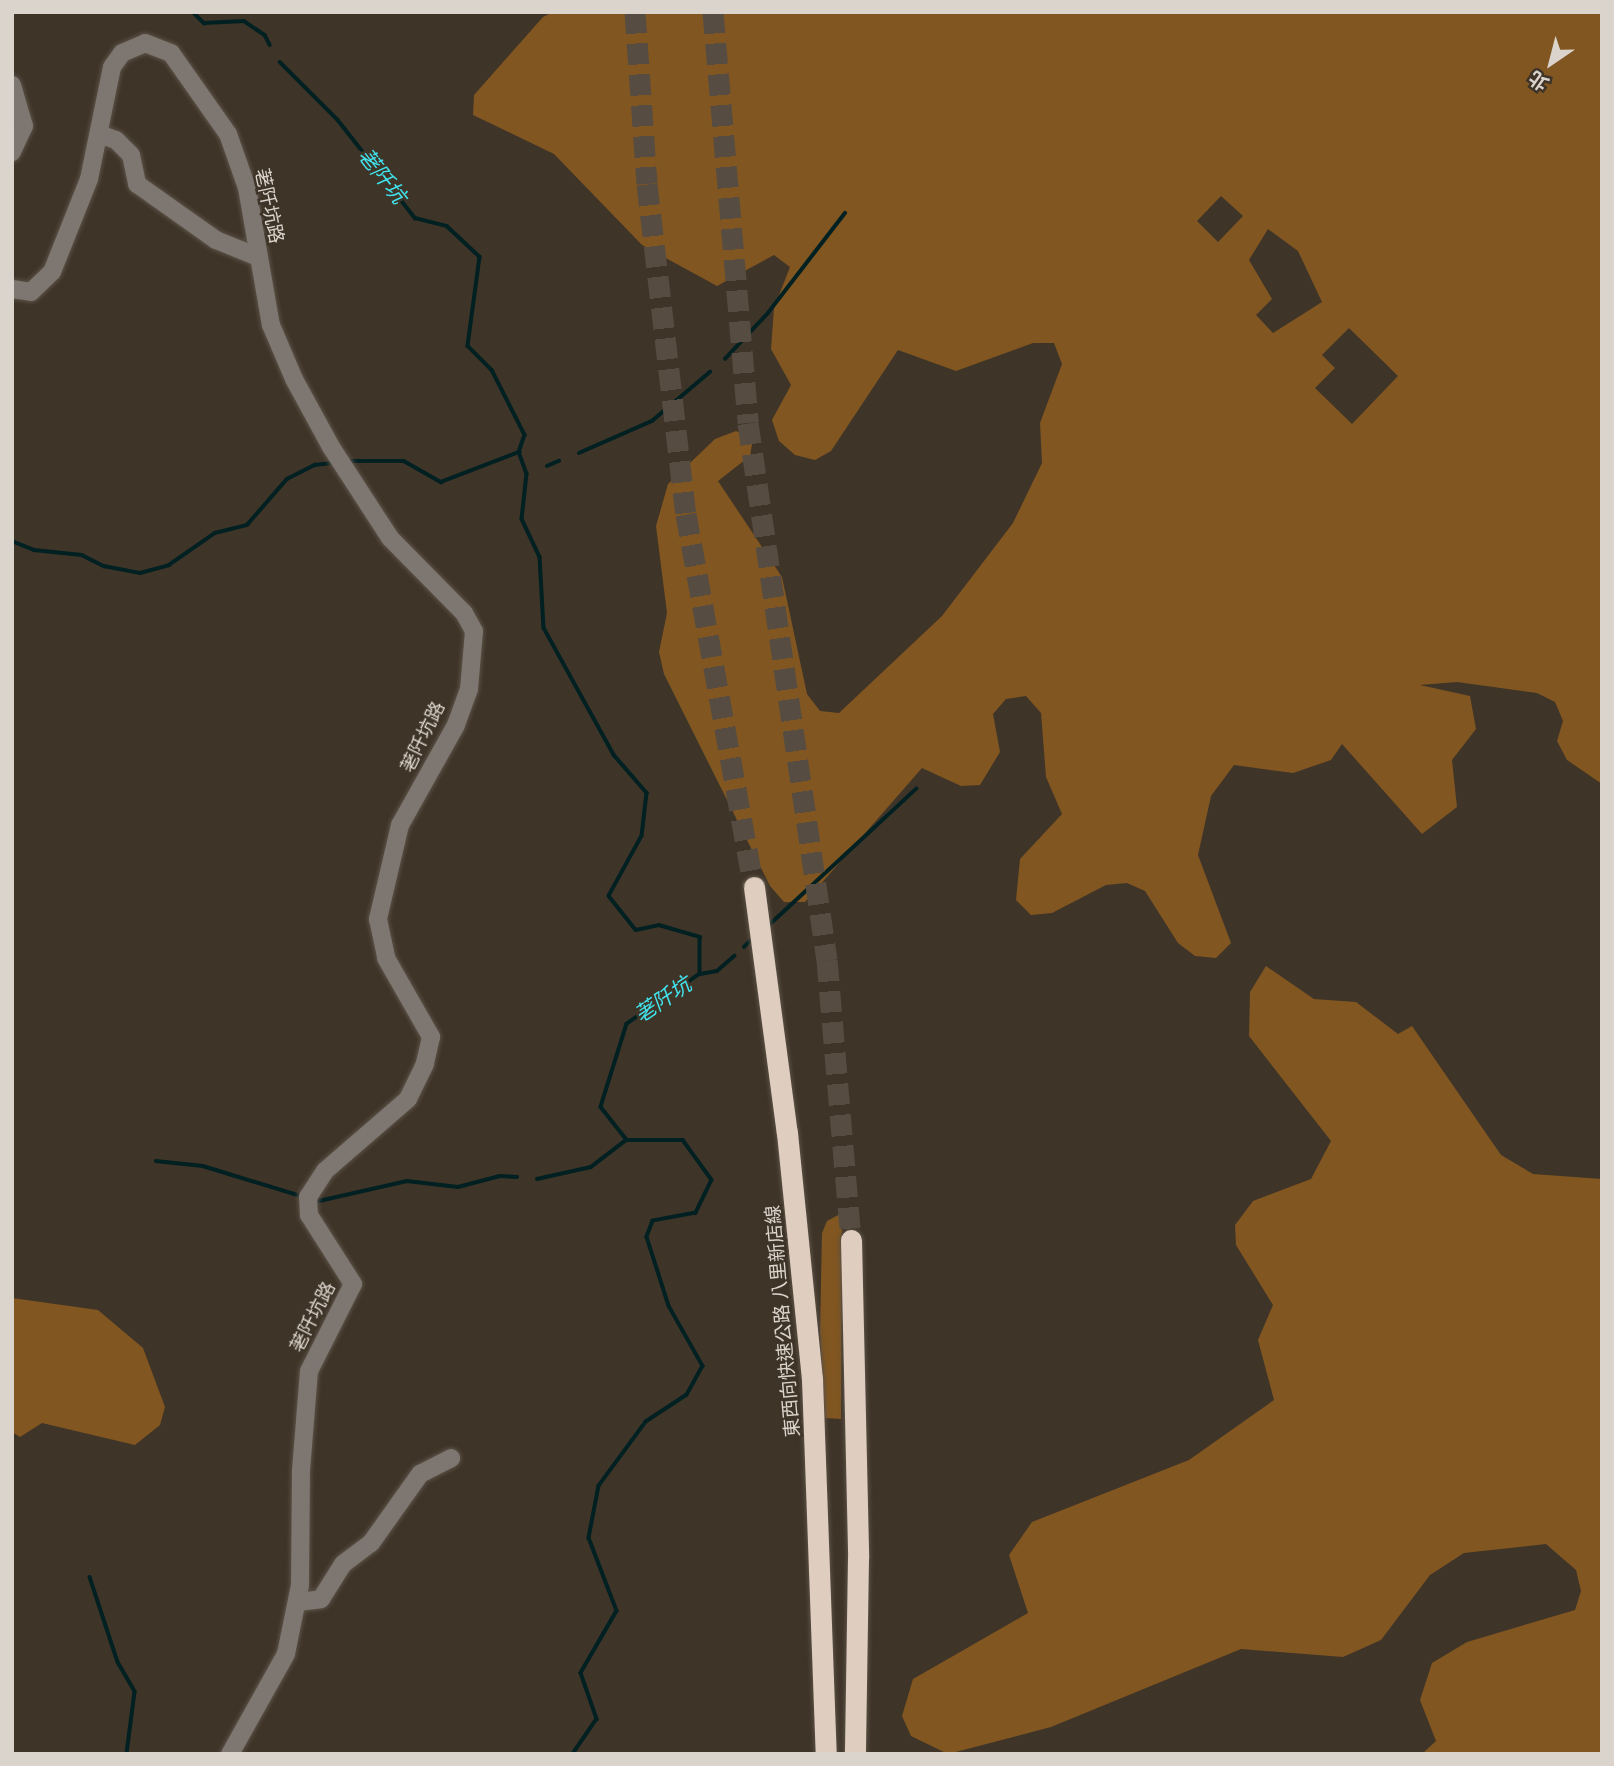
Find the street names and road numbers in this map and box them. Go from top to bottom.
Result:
street label: 荖阡坑路 [250,166,288,246]
street label: 荖阡坑路 [396,698,450,776]
street label: 東西向快速公路 八里新店線 [762,1204,804,1438]
street label: 荖阡坑路 [286,1278,340,1356]

